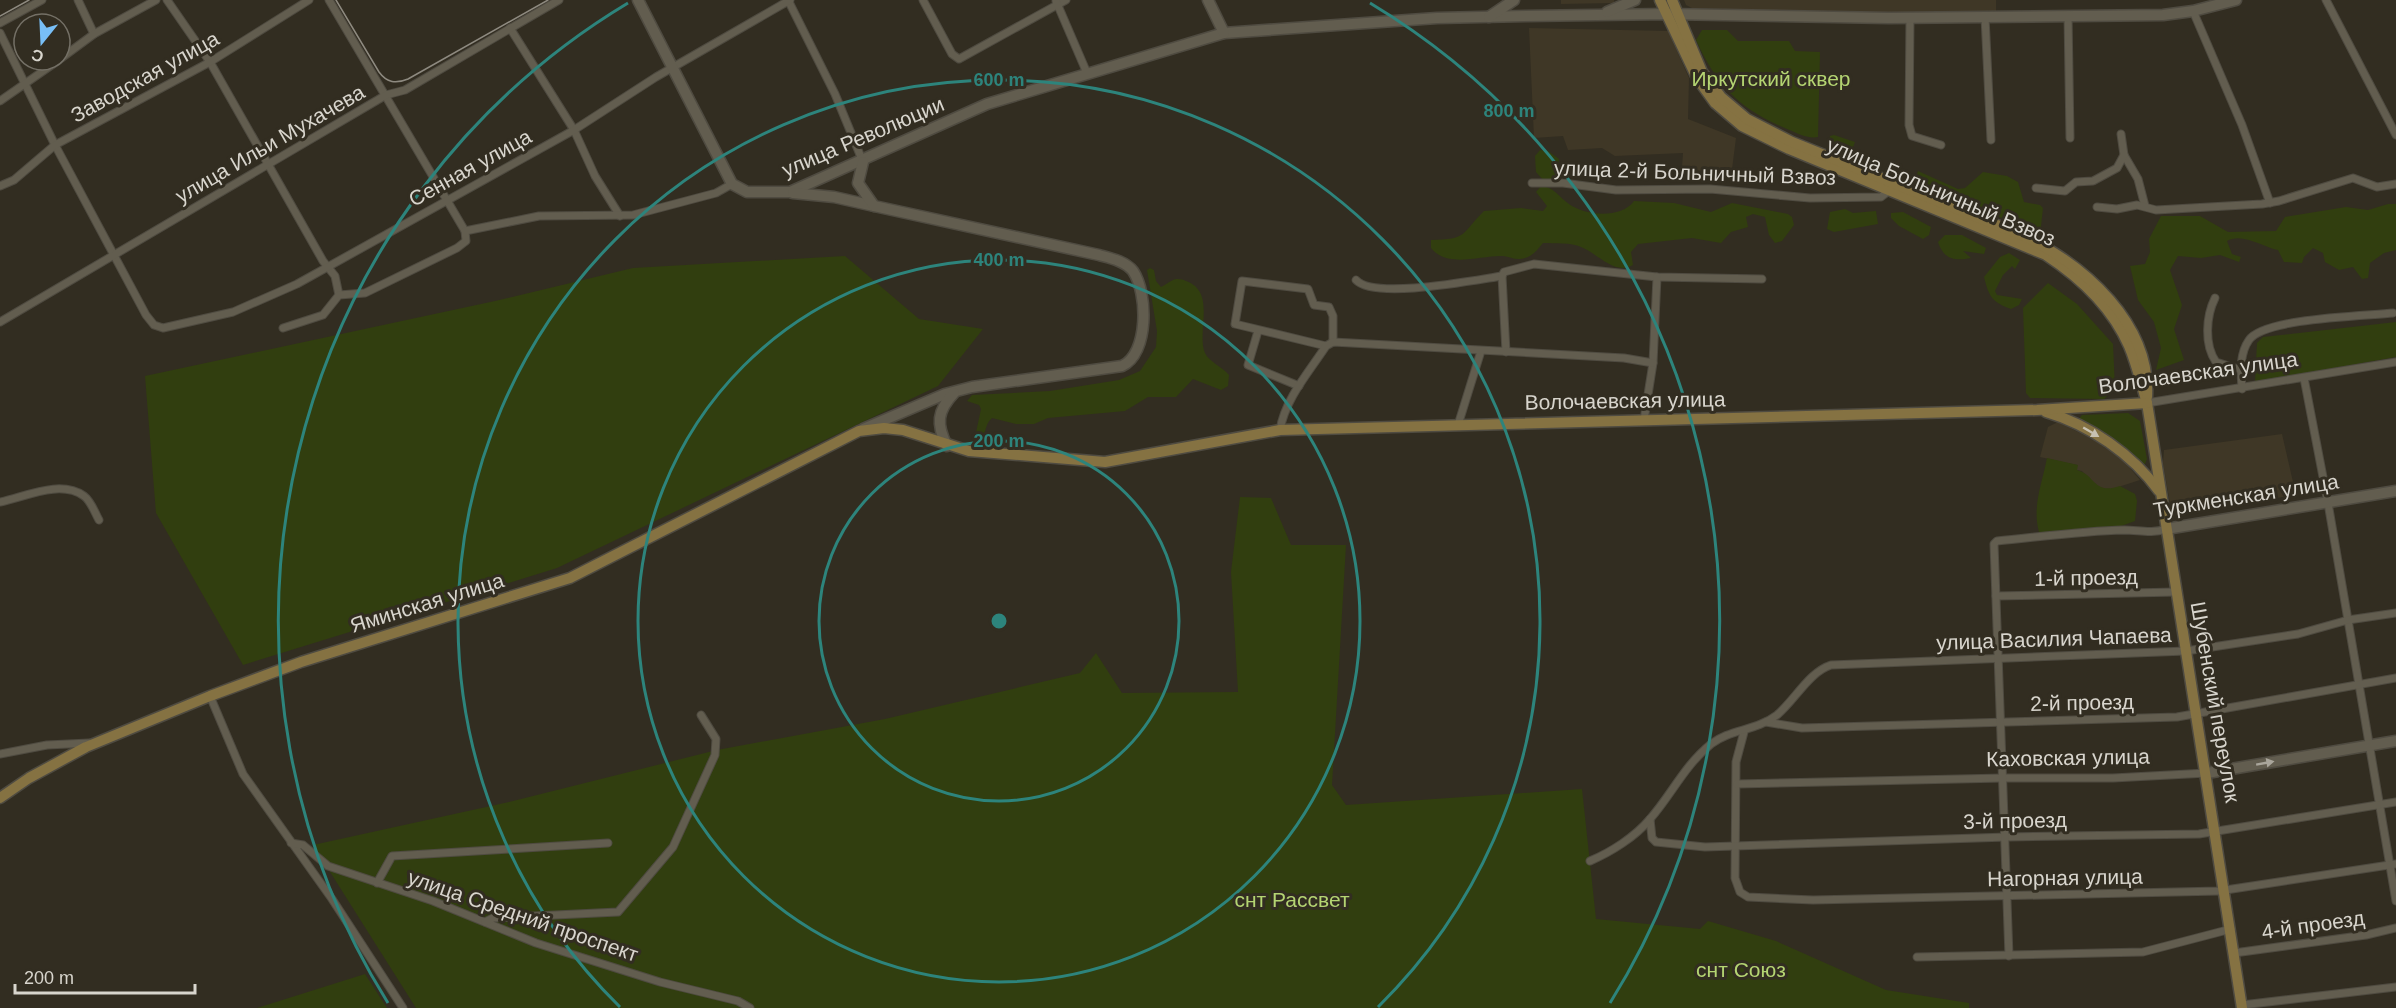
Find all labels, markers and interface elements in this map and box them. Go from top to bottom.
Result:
north arrow [12,12,72,72]
street label: Заводская улица [67,26,223,127]
text: С [29,46,46,66]
park label: Иркутский сквер [1691,67,1851,90]
text: 600 m [973,70,1025,90]
street label: улица Ильи Мухачева [171,80,369,207]
street label: улица Революции [778,92,947,181]
text: 800 m [1483,101,1535,121]
street label: Сенная улица [404,124,535,211]
street label: улица Больничный Взвоз [1824,133,2059,250]
street label: улица 2-й Больничный Взвоз [1554,156,1836,189]
text: 400 m [973,250,1025,270]
street label: Волочаевская улица [2097,347,2299,398]
street label: Волочаевская улица [1524,387,1726,414]
one-way arrow [2083,427,2100,437]
text: 200 m [973,431,1025,451]
street label: Туркменская улица [2152,469,2341,522]
street label: 1-й проезд [2034,565,2138,590]
street label: Яминская улица [347,568,507,637]
street label: Шубенский переулок [2186,600,2245,805]
centre of rings [989,611,1009,631]
street label: улица Василия Чапаева [1936,623,2172,654]
street label: 2-й проезд [2030,690,2134,715]
street label: Каховская улица [1986,745,2150,770]
one-way arrow [2255,759,2274,768]
street label: 3-й проезд [1963,808,2067,833]
street label: улица Средний проспект [405,865,642,966]
street label: Нагорная улица [1987,865,2143,890]
park label: снт Рассвет [1234,888,1350,911]
street label: 4-й проезд [2260,906,2366,943]
scale bar [15,957,195,995]
park label: снт Союз [1696,958,1786,981]
text: 200 m [24,968,74,988]

